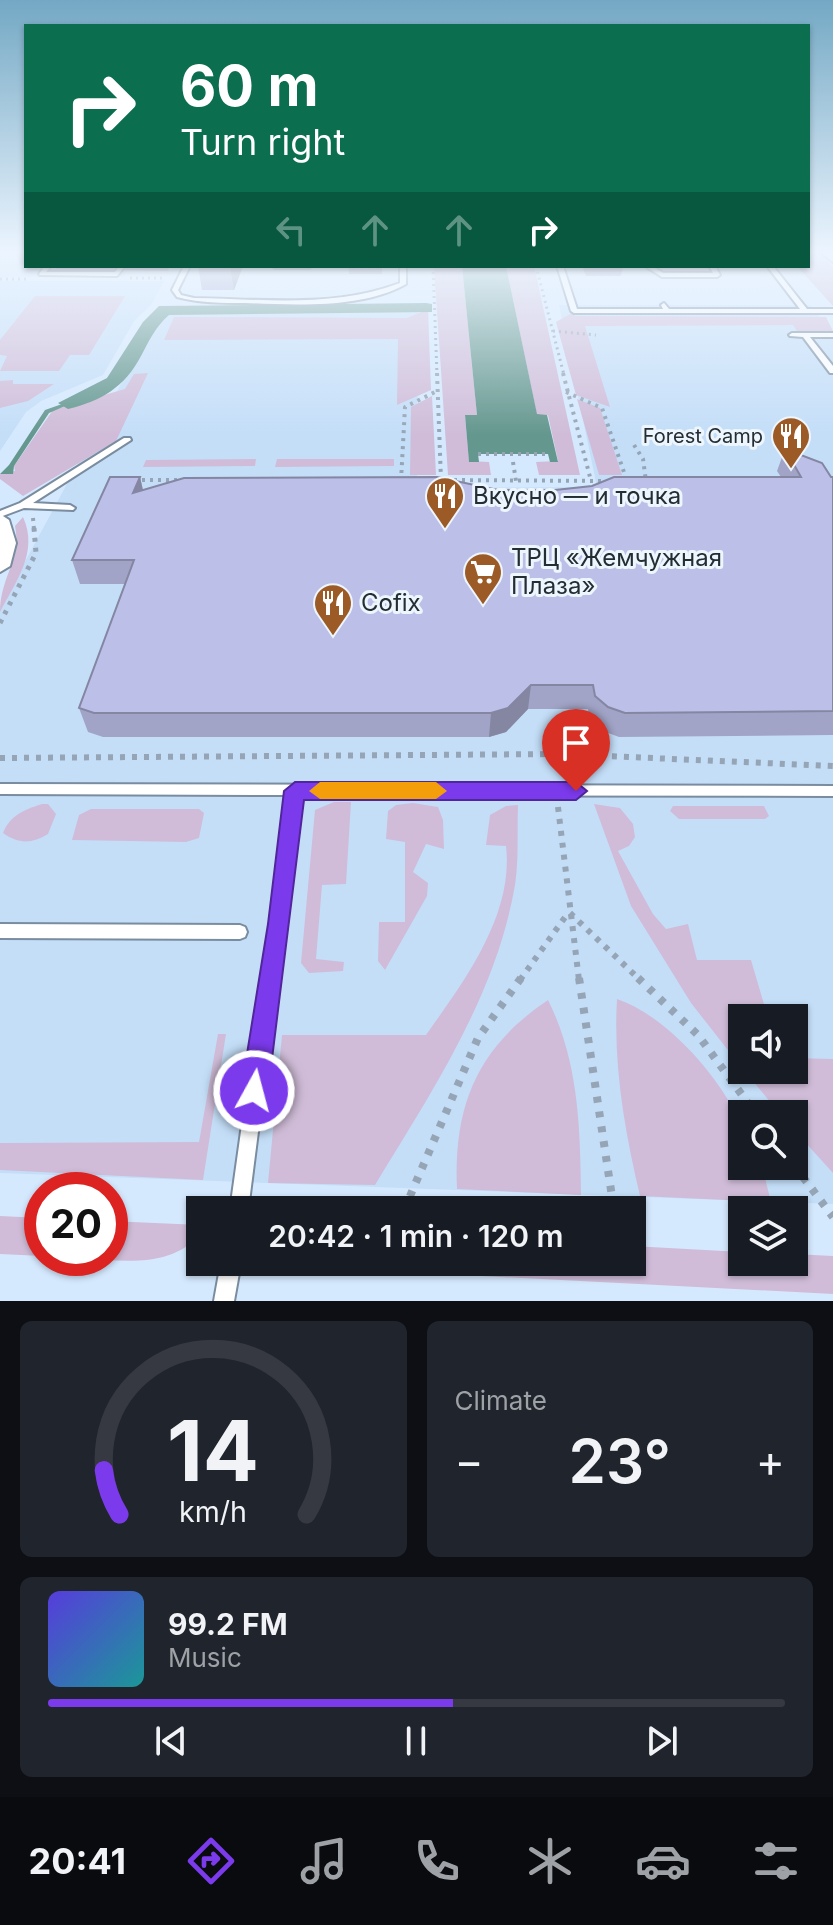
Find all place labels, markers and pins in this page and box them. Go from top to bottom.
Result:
restaurant icon: Forest Camp [770,415,812,470]
place label: Forest Camp [643,424,763,448]
restaurant icon: Вкусно — и точка [424,475,466,530]
place label: Вкусно — и точка [473,481,681,510]
place label: ТРЦ «Жемчужная Плаза» [511,543,722,600]
supermarket icon: ТРЦ «Жемчужная Плаза» [462,551,504,606]
restaurant icon: Cofix [312,582,354,637]
place label: Cofix [361,588,421,617]
pin [542,709,610,791]

